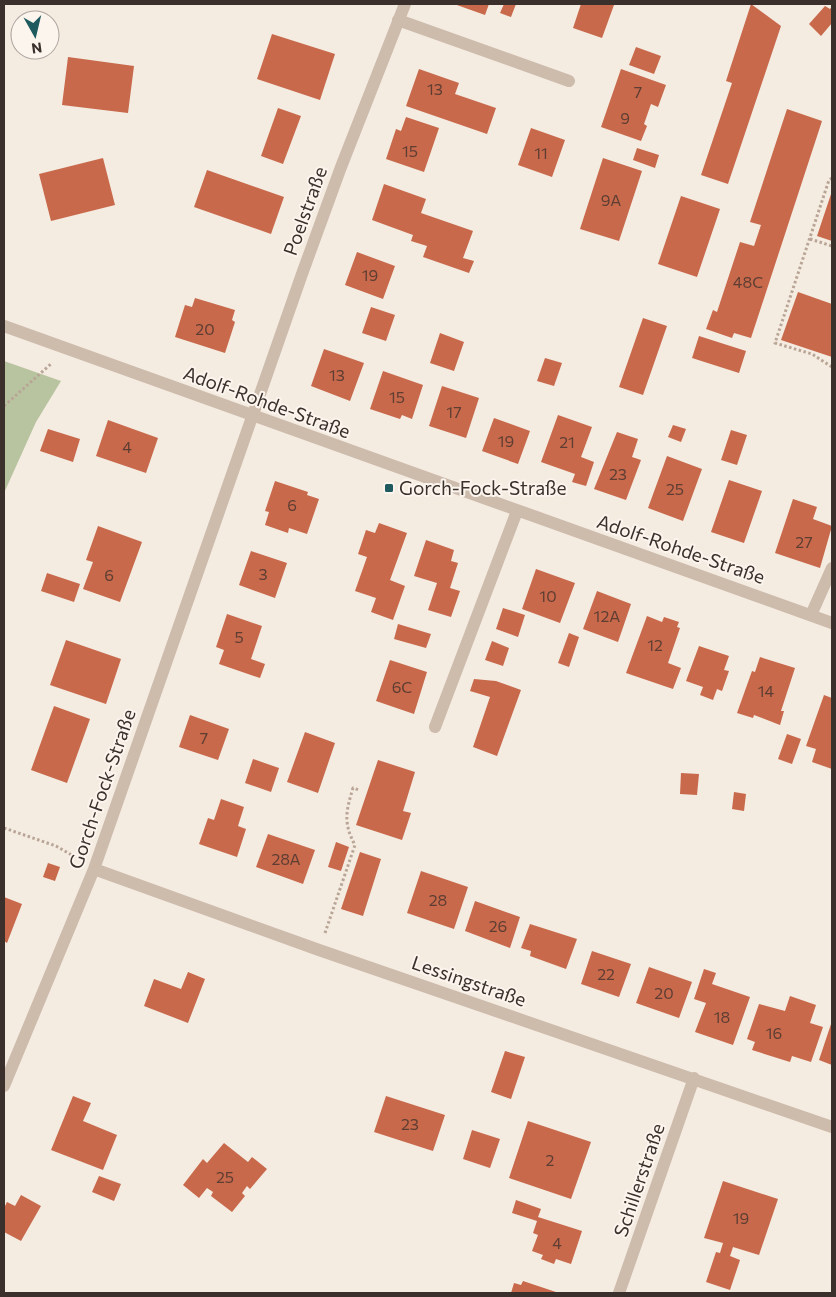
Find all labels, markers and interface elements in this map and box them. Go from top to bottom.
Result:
north arrow [10,10,60,60]
text: N [30,39,43,58]
house number: 13 [427,79,443,98]
house number: 7 [634,82,642,101]
house number: 9 [620,108,630,127]
house number: 15 [402,141,418,160]
house number: 11 [534,143,548,162]
street label: Poelstraße [278,163,331,258]
house number: 9A [601,190,621,209]
house number: 19 [362,265,378,284]
house number: 48C [733,272,763,291]
house number: 20 [195,319,215,338]
street label: Adolf-Rohde-Straße [181,361,354,442]
house number: 13 [329,365,345,384]
house number: 15 [389,387,405,406]
house number: 17 [446,402,462,421]
house number: 19 [498,431,514,450]
house number: 21 [559,432,575,451]
house number: 4 [122,437,132,456]
house number: 23 [609,464,627,483]
place label: Gorch-Fock-Straße [399,476,567,499]
house number: 25 [666,479,684,498]
marker: Gorch-Fock-Straße [383,482,395,494]
house number: 6 [287,495,297,514]
street label: Adolf-Rohde-Straße [594,509,768,588]
house number: 27 [795,532,813,551]
house number: 3 [258,564,268,583]
house number: 6 [104,565,114,584]
house number: 10 [539,586,557,605]
house number: 12A [594,606,620,625]
house number: 5 [234,627,244,646]
house number: 12 [647,635,663,654]
house number: 6C [392,677,412,696]
house number: 14 [758,681,775,700]
street label: Gorch-Fock-Straße [63,706,140,872]
house number: 7 [200,728,208,747]
house number: 28A [271,849,301,868]
house number: 28 [429,890,447,909]
house number: 26 [489,916,507,935]
street label: Lessingstraße [409,950,529,1011]
house number: 22 [597,964,615,983]
house number: 20 [654,983,674,1002]
house number: 18 [714,1007,730,1026]
house number: 16 [766,1023,782,1042]
house number: 23 [401,1114,419,1133]
street label: Schillerstraße [608,1120,669,1240]
house number: 2 [546,1150,555,1169]
house number: 25 [216,1167,234,1186]
house number: 19 [733,1208,749,1227]
house number: 4 [552,1233,562,1252]

